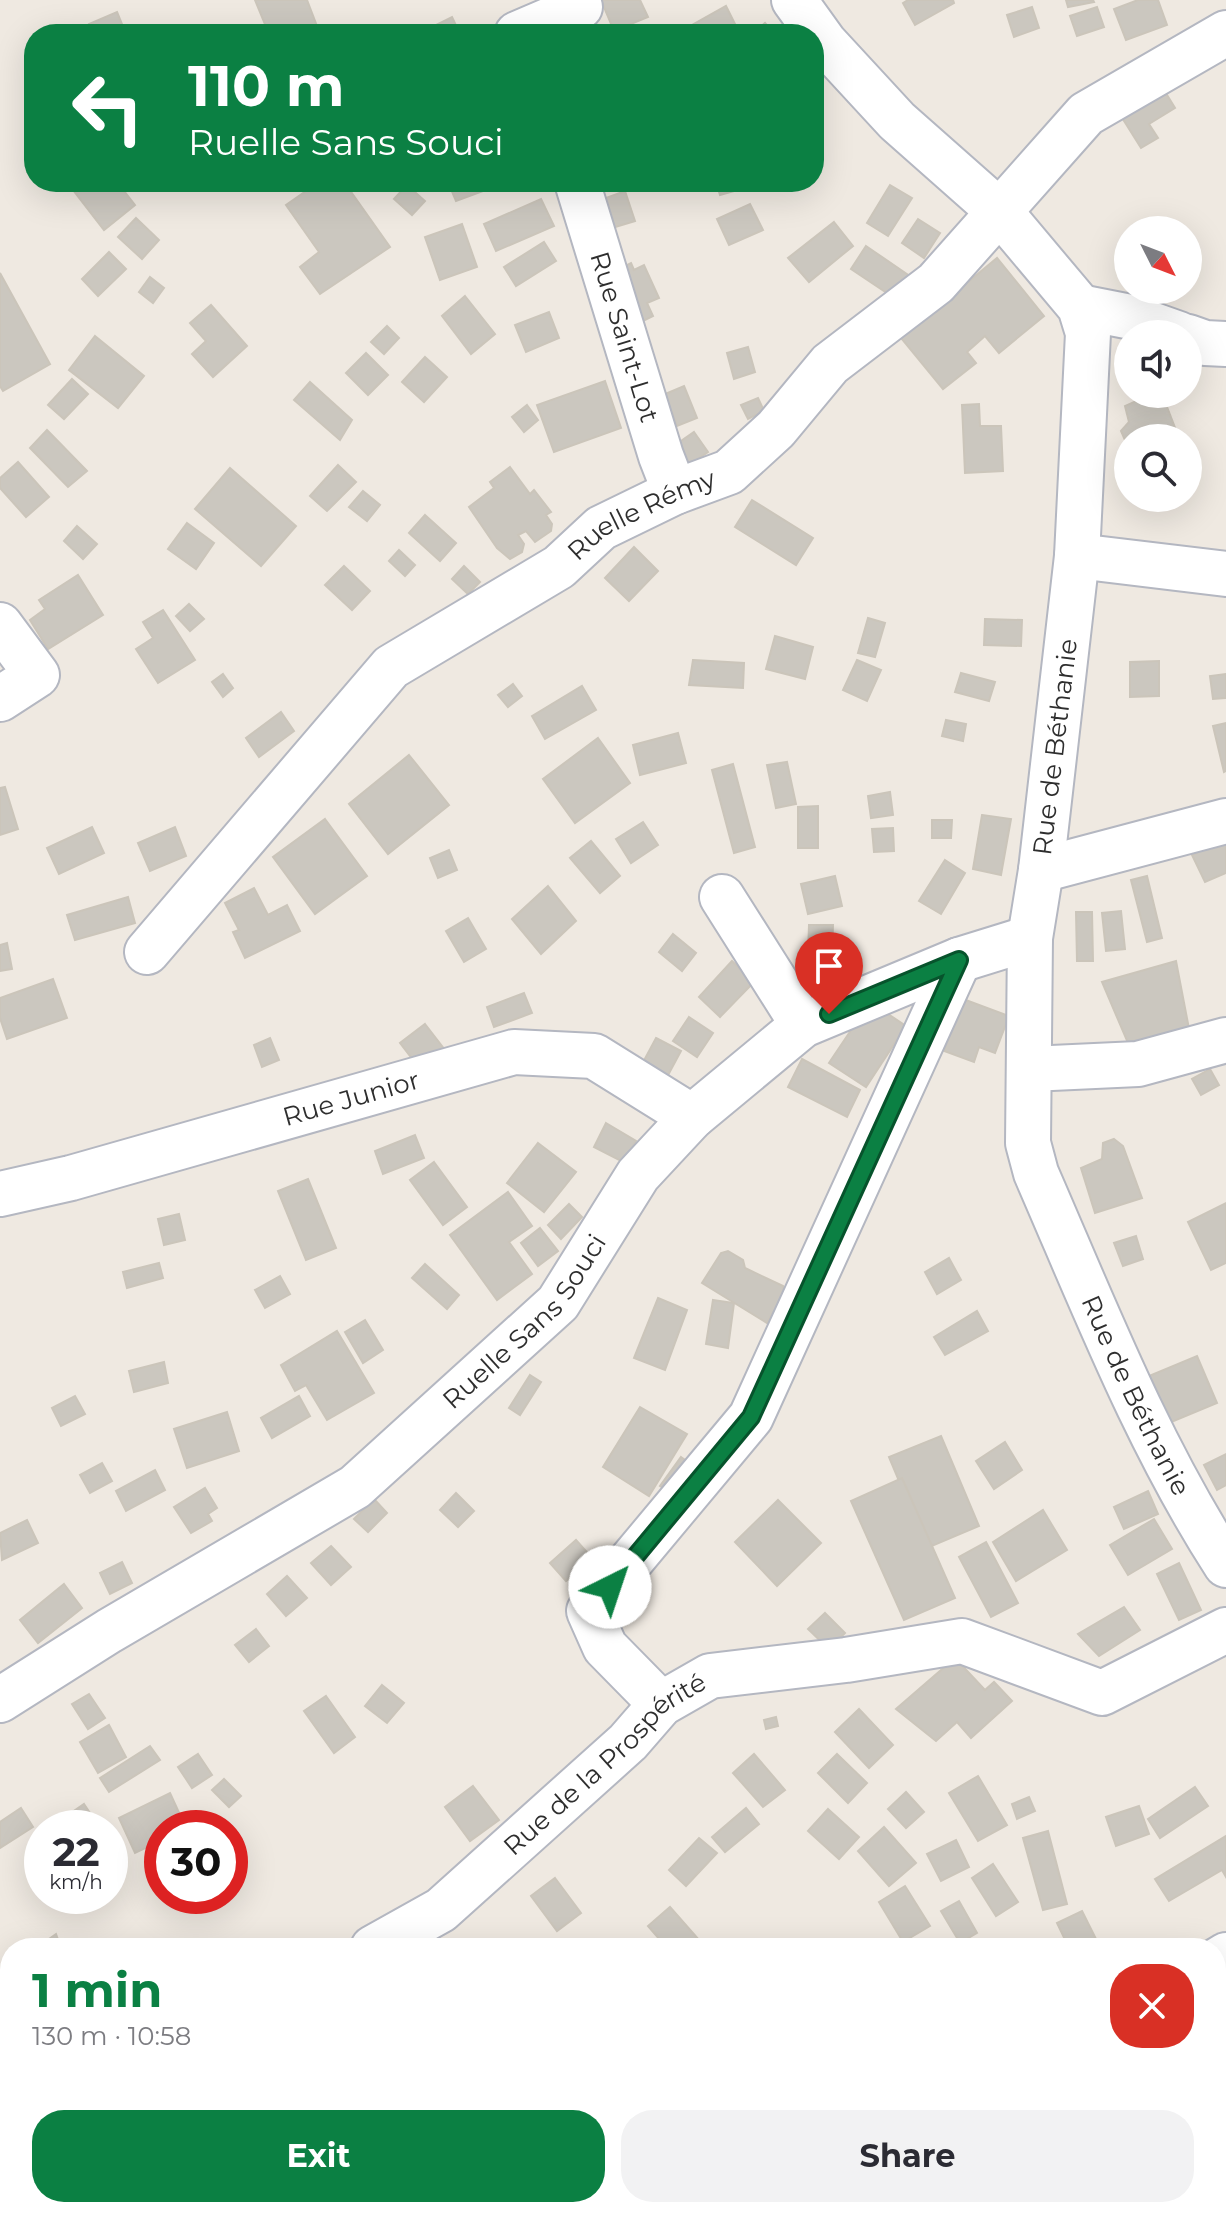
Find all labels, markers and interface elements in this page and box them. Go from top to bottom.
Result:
text: 110 m [188,52,345,120]
icon: left [56,56,160,160]
text: Ruelle Sans Souci [188,120,504,164]
north arrow [1114,216,1202,304]
map controls [1114,216,1202,512]
street label: Rue Saint-Lot [583,248,666,426]
button: sound [1114,320,1202,408]
button: search [1114,424,1202,512]
street label: Ruelle Rémy [561,462,721,567]
street label: Rue de Béthanie [1026,637,1084,857]
pin [795,932,863,1014]
icon: arrive [807,944,851,988]
street label: Rue Junior [279,1064,423,1133]
street label: Ruelle Sans Souci [436,1228,613,1416]
street label: Rue de Béthanie [1075,1290,1197,1501]
position arrow [568,1545,652,1629]
street label: Rue de la Prospérité [497,1666,712,1862]
speed limit sign: 30 [144,1810,248,1914]
text: 22 [52,1827,100,1876]
text: km/h [49,1870,103,1894]
text: 1 min [32,1961,162,2019]
button: close [1110,1964,1194,2048]
text: 130 m · 10:58 [32,2020,191,2052]
button: Exit [32,2110,605,2202]
button: Share [621,2110,1194,2202]

